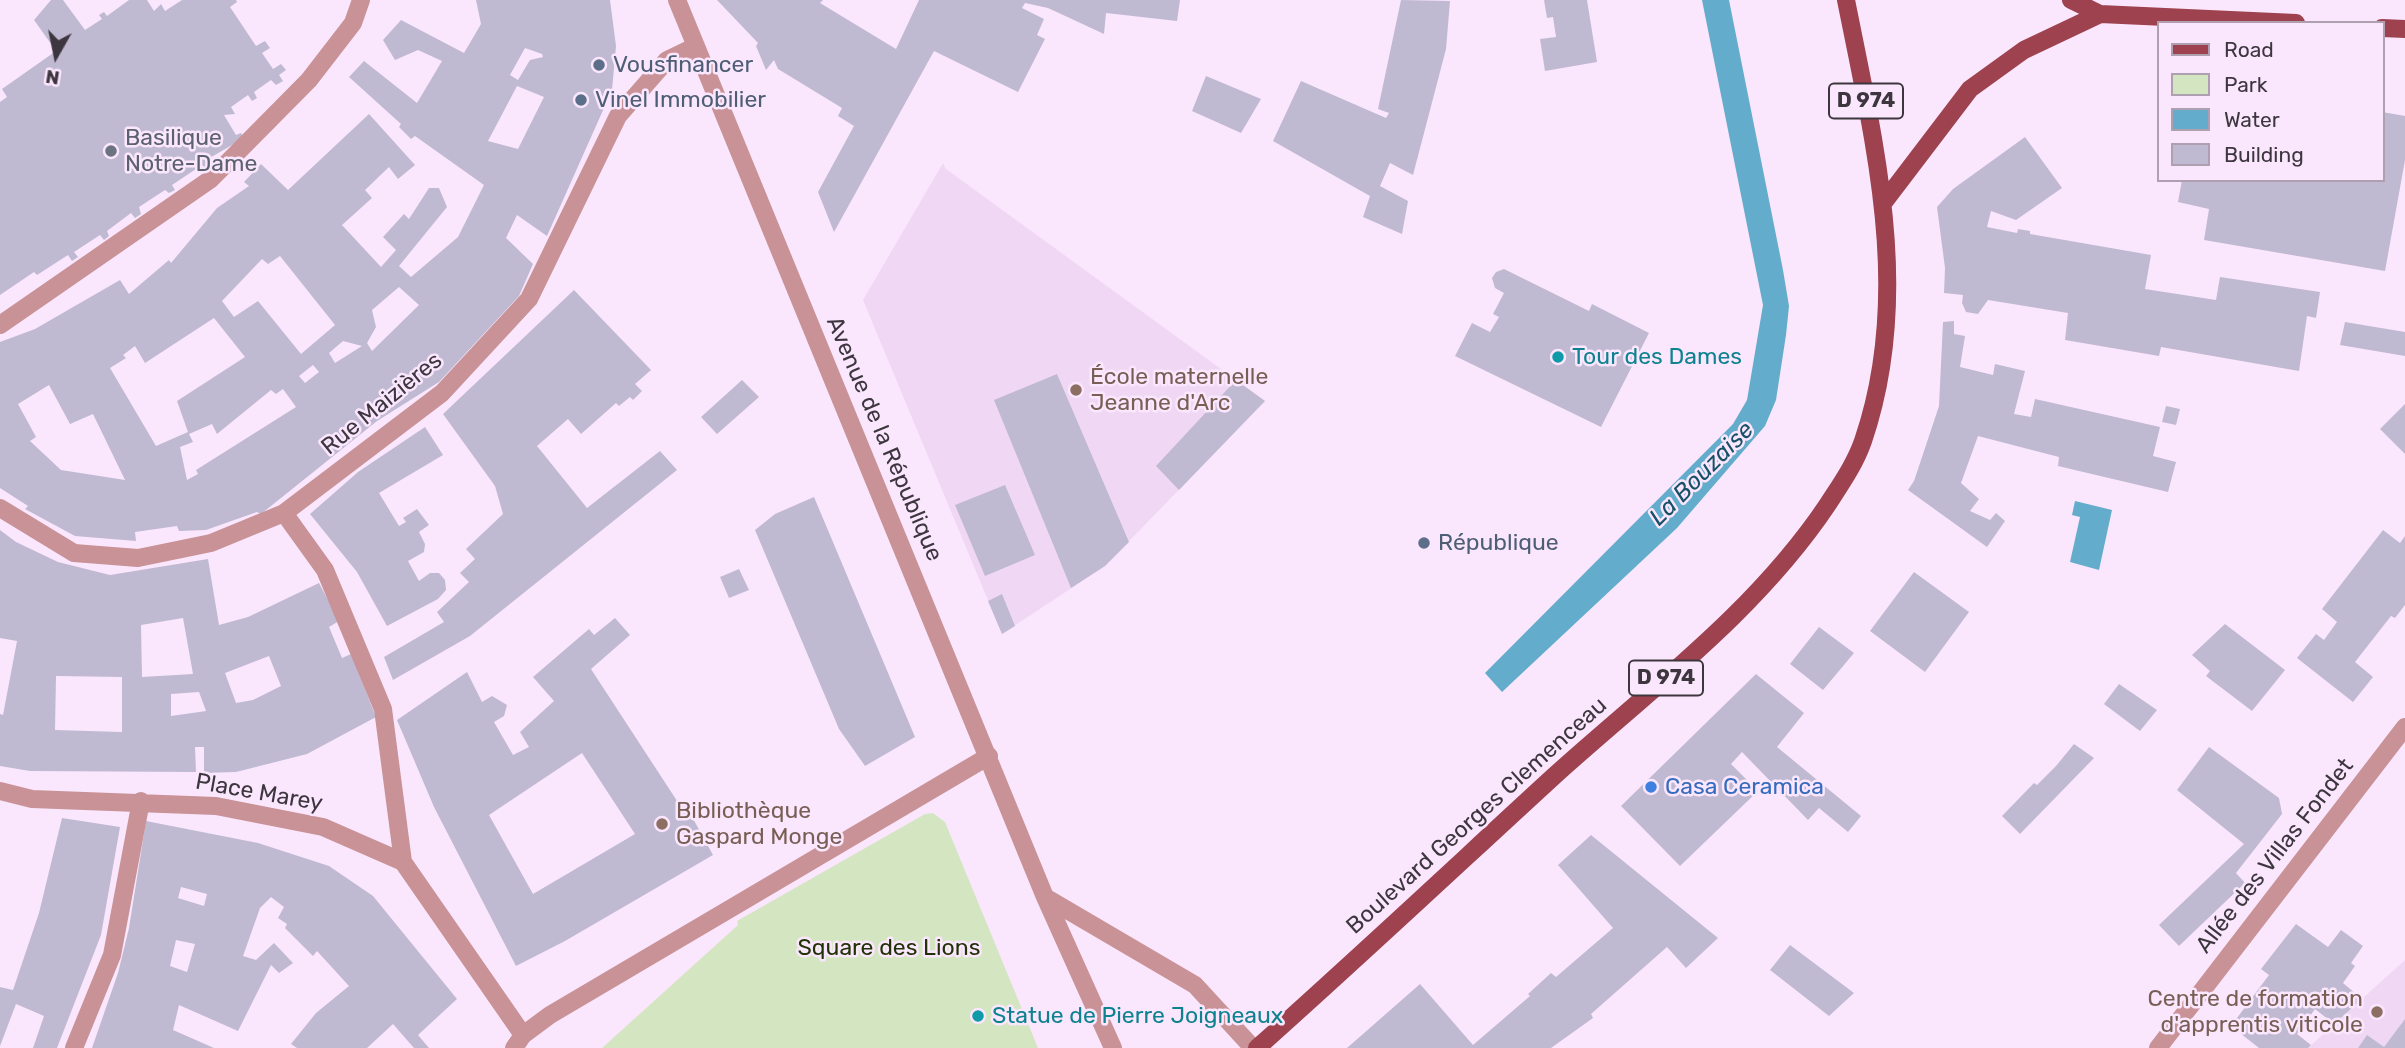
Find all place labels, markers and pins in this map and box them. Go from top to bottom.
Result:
place label: Vousfinancer [613,51,753,79]
marker: Vousfinancer [591,57,607,73]
place label: Vinel Immobilier [595,86,766,114]
marker: Vinel Immobilier [573,92,589,108]
place label: Basilique Notre-Dame [125,124,257,178]
marker: Basilique Notre-Dame [103,143,119,159]
place label: Tour des Dames [1572,343,1742,371]
marker: Tour des Dames [1550,349,1566,365]
place label: École maternelle Jeanne d'Arc [1090,363,1268,417]
marker: École maternelle Jeanne d'Arc [1068,382,1084,398]
place label: République [1438,529,1559,557]
marker: République [1416,535,1432,551]
place label: Casa Ceramica [1665,773,1824,801]
marker: Casa Ceramica [1643,779,1659,795]
place label: Bibliothèque Gaspard Monge [676,797,842,851]
marker: Bibliothèque Gaspard Monge [654,816,670,832]
place label: Centre de formation d'apprentis viticole [2148,985,2363,1039]
place label: Statue de Pierre Joigneaux [992,1002,1283,1030]
marker: Centre de formation d'apprentis viticole [2369,1004,2385,1020]
marker: Statue de Pierre Joigneaux [970,1008,986,1024]

